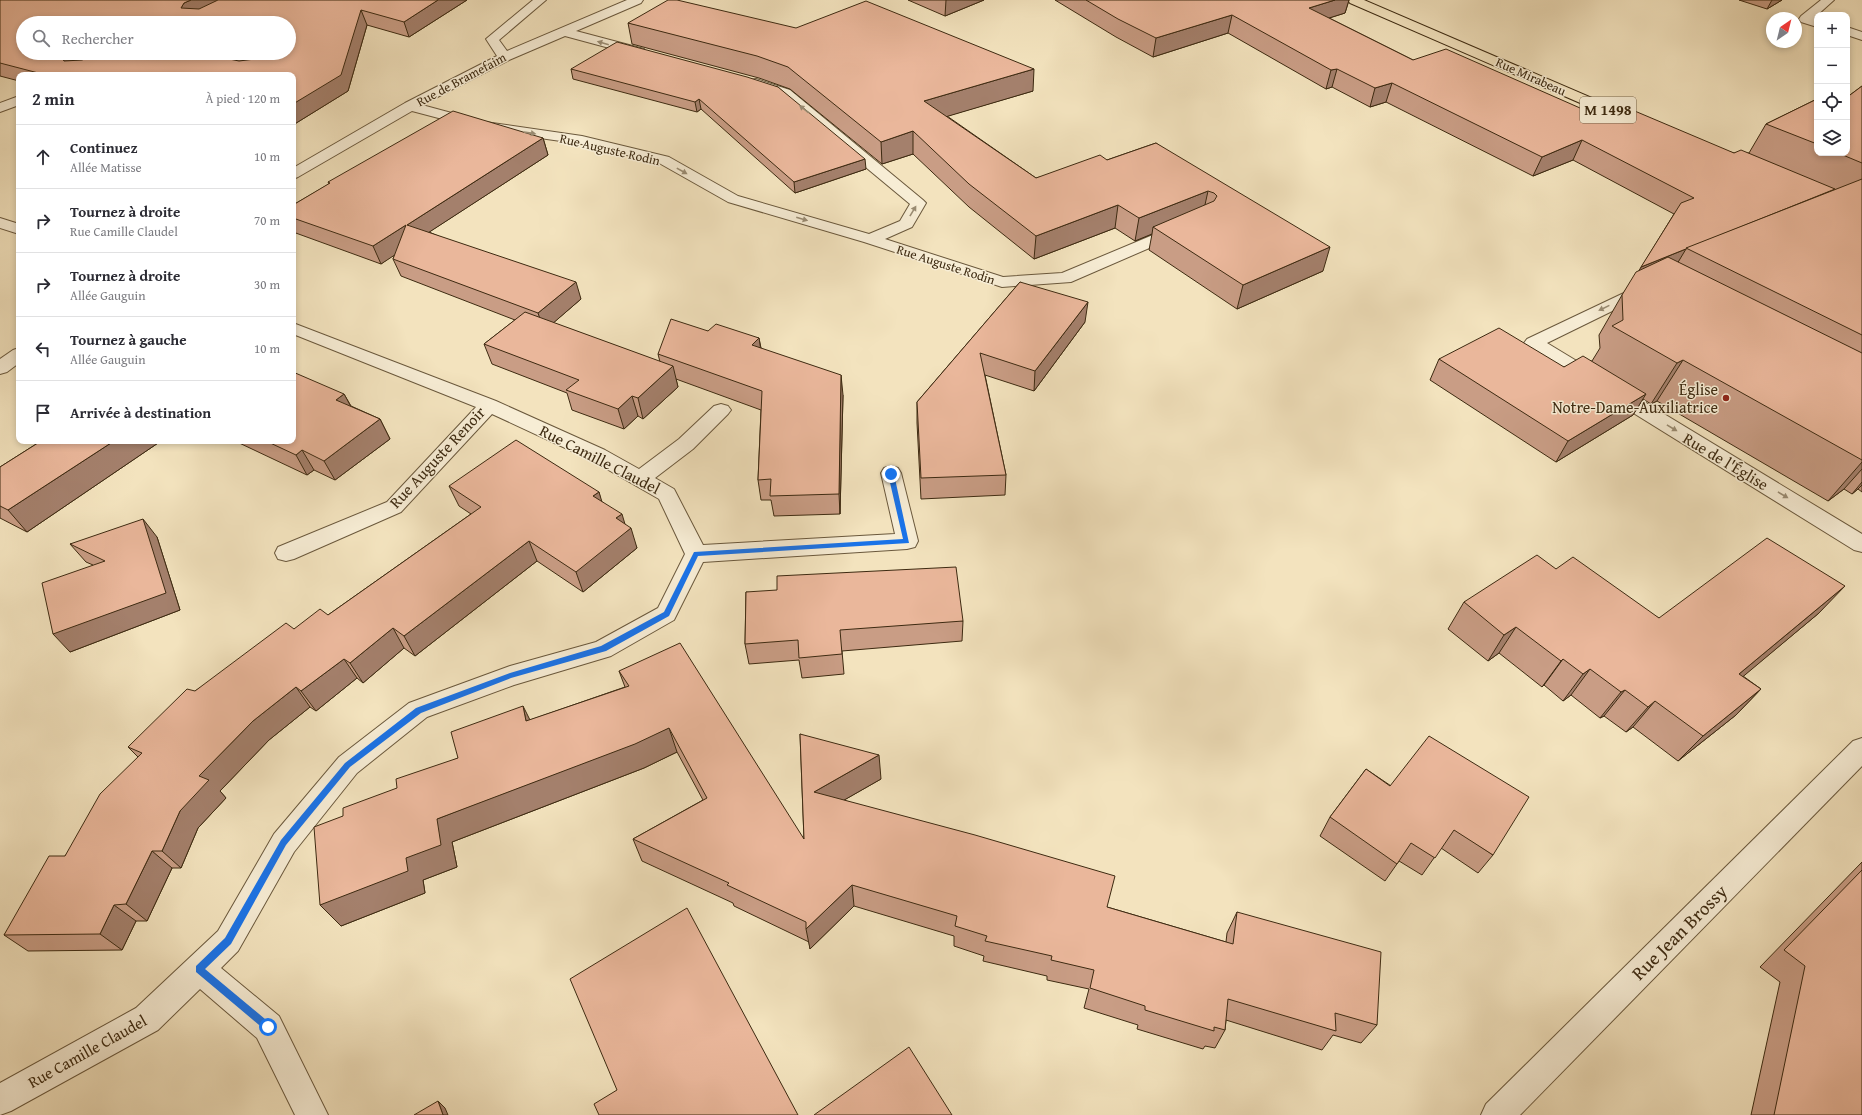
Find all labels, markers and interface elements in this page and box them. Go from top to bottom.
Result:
north arrow [1766,12,1802,48]
map controls [1814,12,1850,156]
button: + [1814,12,1850,48]
search box [16,16,296,60]
icon: search [30,27,52,49]
text: Rechercher [62,28,134,49]
one-way arrow [597,40,609,46]
street label: Rue de Bramefaim [413,48,510,111]
button: − [1814,48,1850,84]
street label: Rue Mirabeau [1493,52,1569,100]
button: locate [1814,84,1850,120]
text: 2 min [32,86,74,111]
text: À pied · 120 m [205,89,280,108]
road number: M 1498 [1580,97,1636,123]
one-way arrow [799,104,810,113]
button: layers [1814,120,1850,156]
street label: Rue Auguste Rodin [558,129,663,170]
one-way arrow [524,130,536,136]
text: Continuez [70,137,138,158]
icon: ahead [32,146,54,168]
text: 10 m [254,147,280,166]
text: Allée Matisse [70,158,142,177]
one-way arrow [676,167,688,174]
text: Tournez à droite [70,201,180,222]
one-way arrow [909,206,917,217]
icon: right [32,210,54,232]
text: 70 m [254,211,280,230]
one-way arrow [796,216,808,222]
text: Rue Camille Claudel [70,222,178,241]
street label: Rue Auguste Rodin [894,240,998,290]
text: Tournez à droite [70,265,180,286]
icon: right [32,274,54,296]
text: 30 m [254,275,280,294]
text: Allée Gauguin [70,286,146,305]
one-way arrow [1598,305,1609,311]
text: Tournez à gauche [70,329,187,350]
icon: left [32,338,54,360]
text: 10 m [254,339,280,358]
text: Allée Gauguin [70,350,146,369]
place label: Église Notre-Dame-Auxiliatrice [1552,377,1718,419]
marker: Église Notre-Dame-Auxiliatrice [1721,393,1731,403]
street label: Rue Auguste Renoir [383,400,491,513]
icon: arrive [32,402,54,424]
text: Arrivée à destination [70,402,211,423]
street label: Rue Camille Claudel [535,418,665,500]
one-way arrow [1666,424,1678,431]
street label: Rue de l'Église [1679,426,1773,496]
route end [882,465,900,483]
one-way arrow [1777,492,1789,499]
street label: Rue Jean Brossy [1625,877,1734,986]
street label: Rue Camille Claudel [23,1008,151,1094]
route start [259,1018,277,1036]

